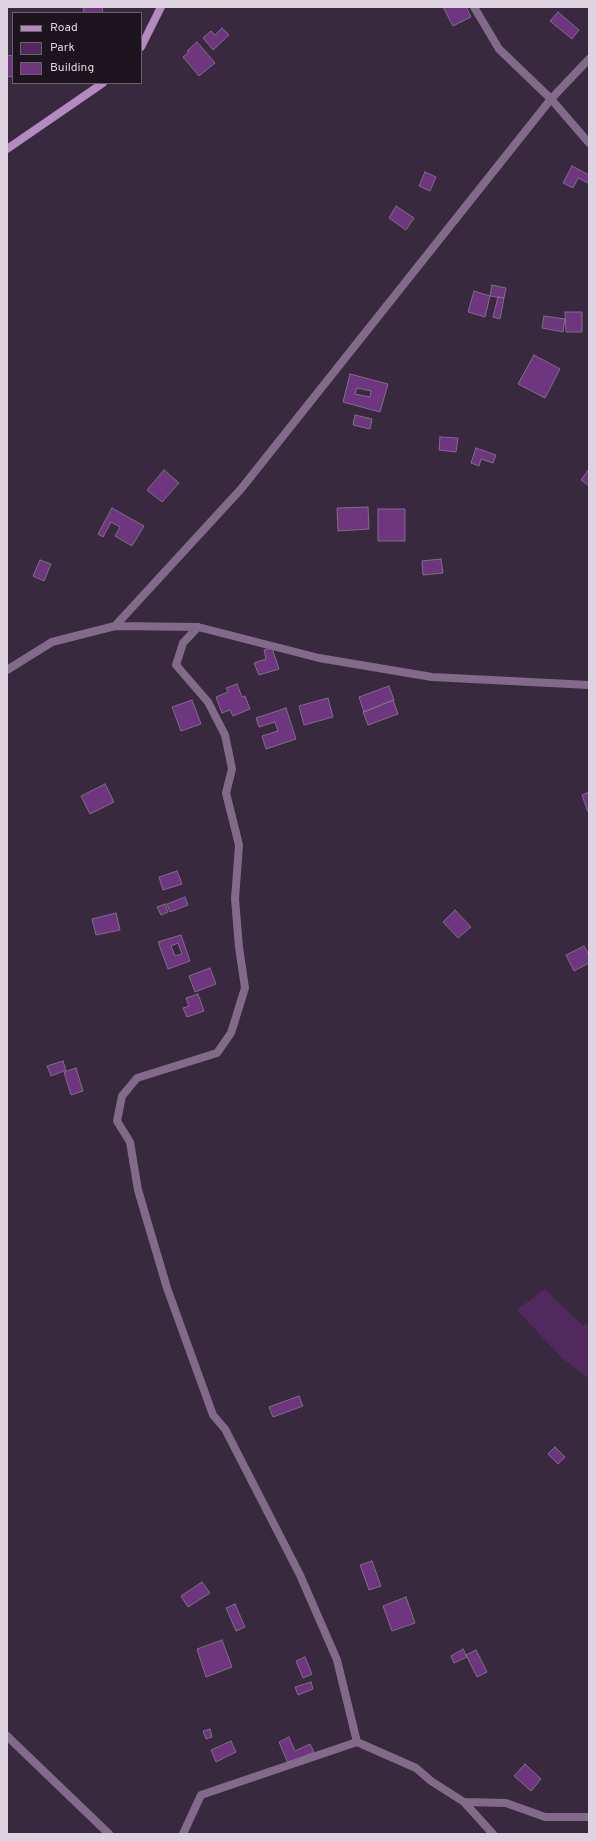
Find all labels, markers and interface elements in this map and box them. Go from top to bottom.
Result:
legend [12,12,142,84]
text: Road [50,20,78,36]
text: Park [50,40,75,56]
text: Building [50,60,94,76]

